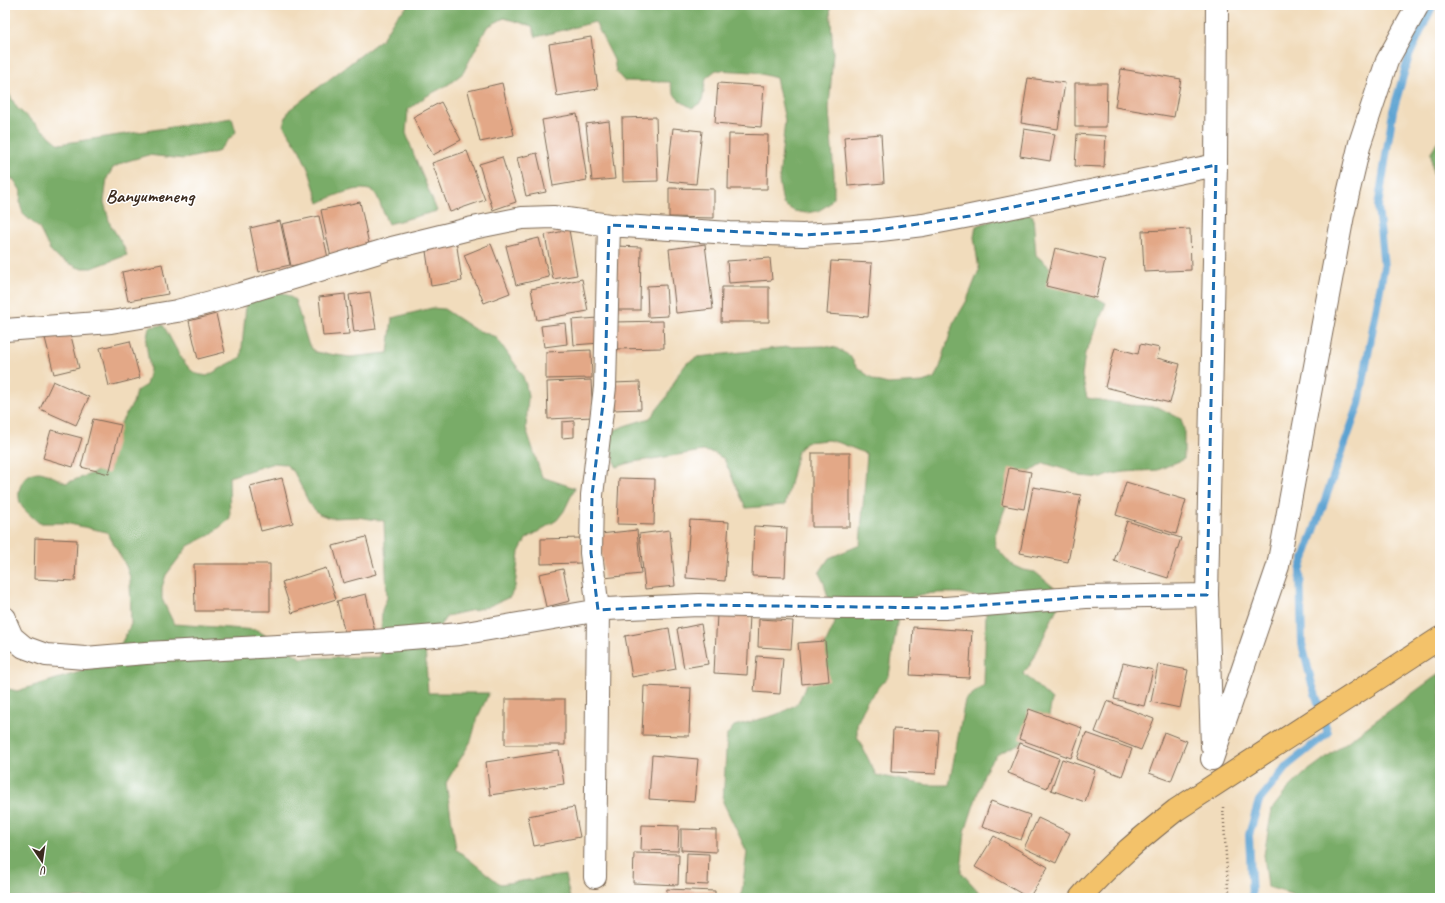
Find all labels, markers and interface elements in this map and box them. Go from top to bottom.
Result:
district label: Banyumeneng [106,184,196,208]
north arrow [22,841,62,881]
text: U [37,863,48,879]

